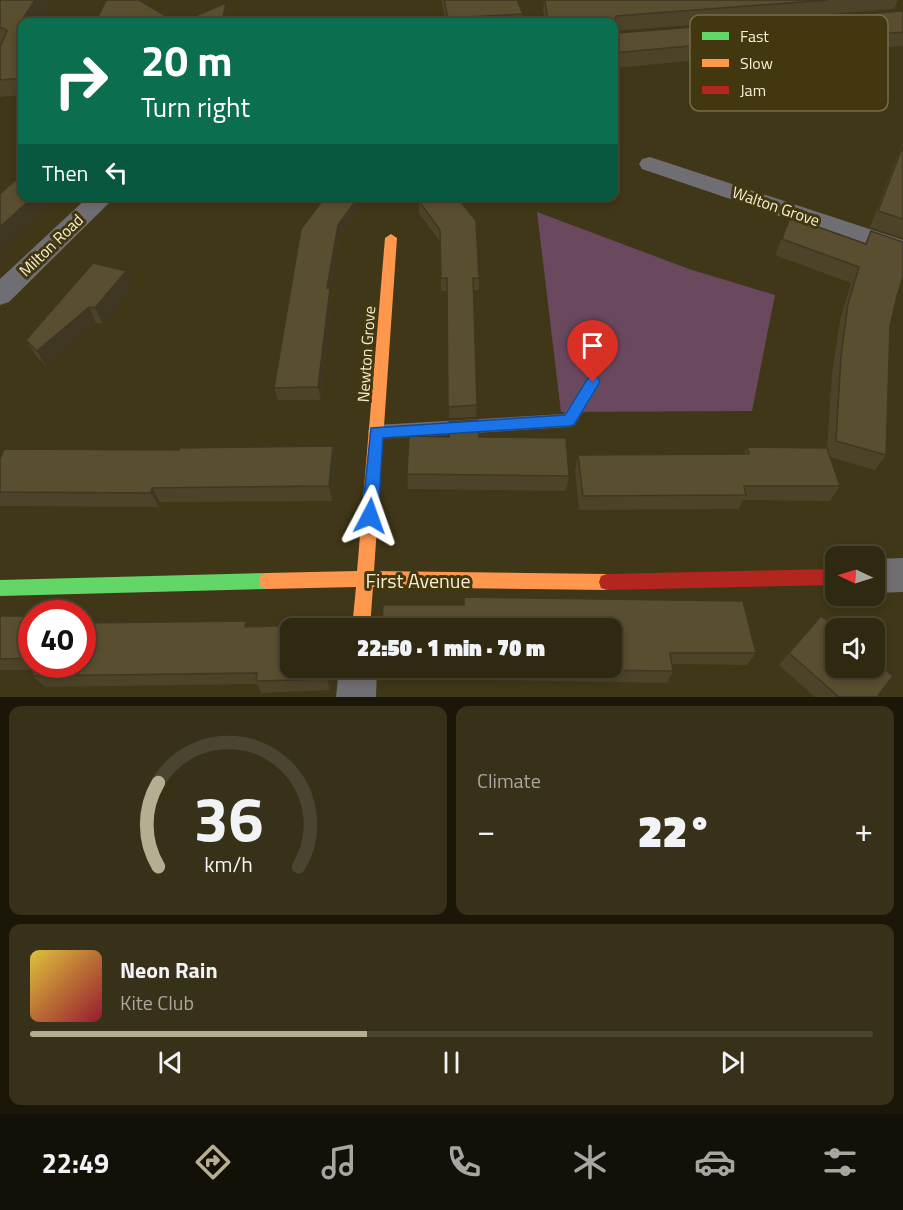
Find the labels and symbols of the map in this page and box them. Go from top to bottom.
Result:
legend [690,15,888,111]
text: Fast [740,24,769,48]
text: Slow [740,51,773,75]
text: Jam [740,78,766,102]
street label: Walton Grove [729,180,823,232]
street label: Milton Road [13,208,89,282]
street label: Newton Grove [351,305,381,403]
pin [567,320,618,382]
position arrow [338,484,402,548]
north arrow [825,546,885,606]
street label: First Avenue [365,565,471,596]
speed limit sign: 40 [18,600,96,678]

